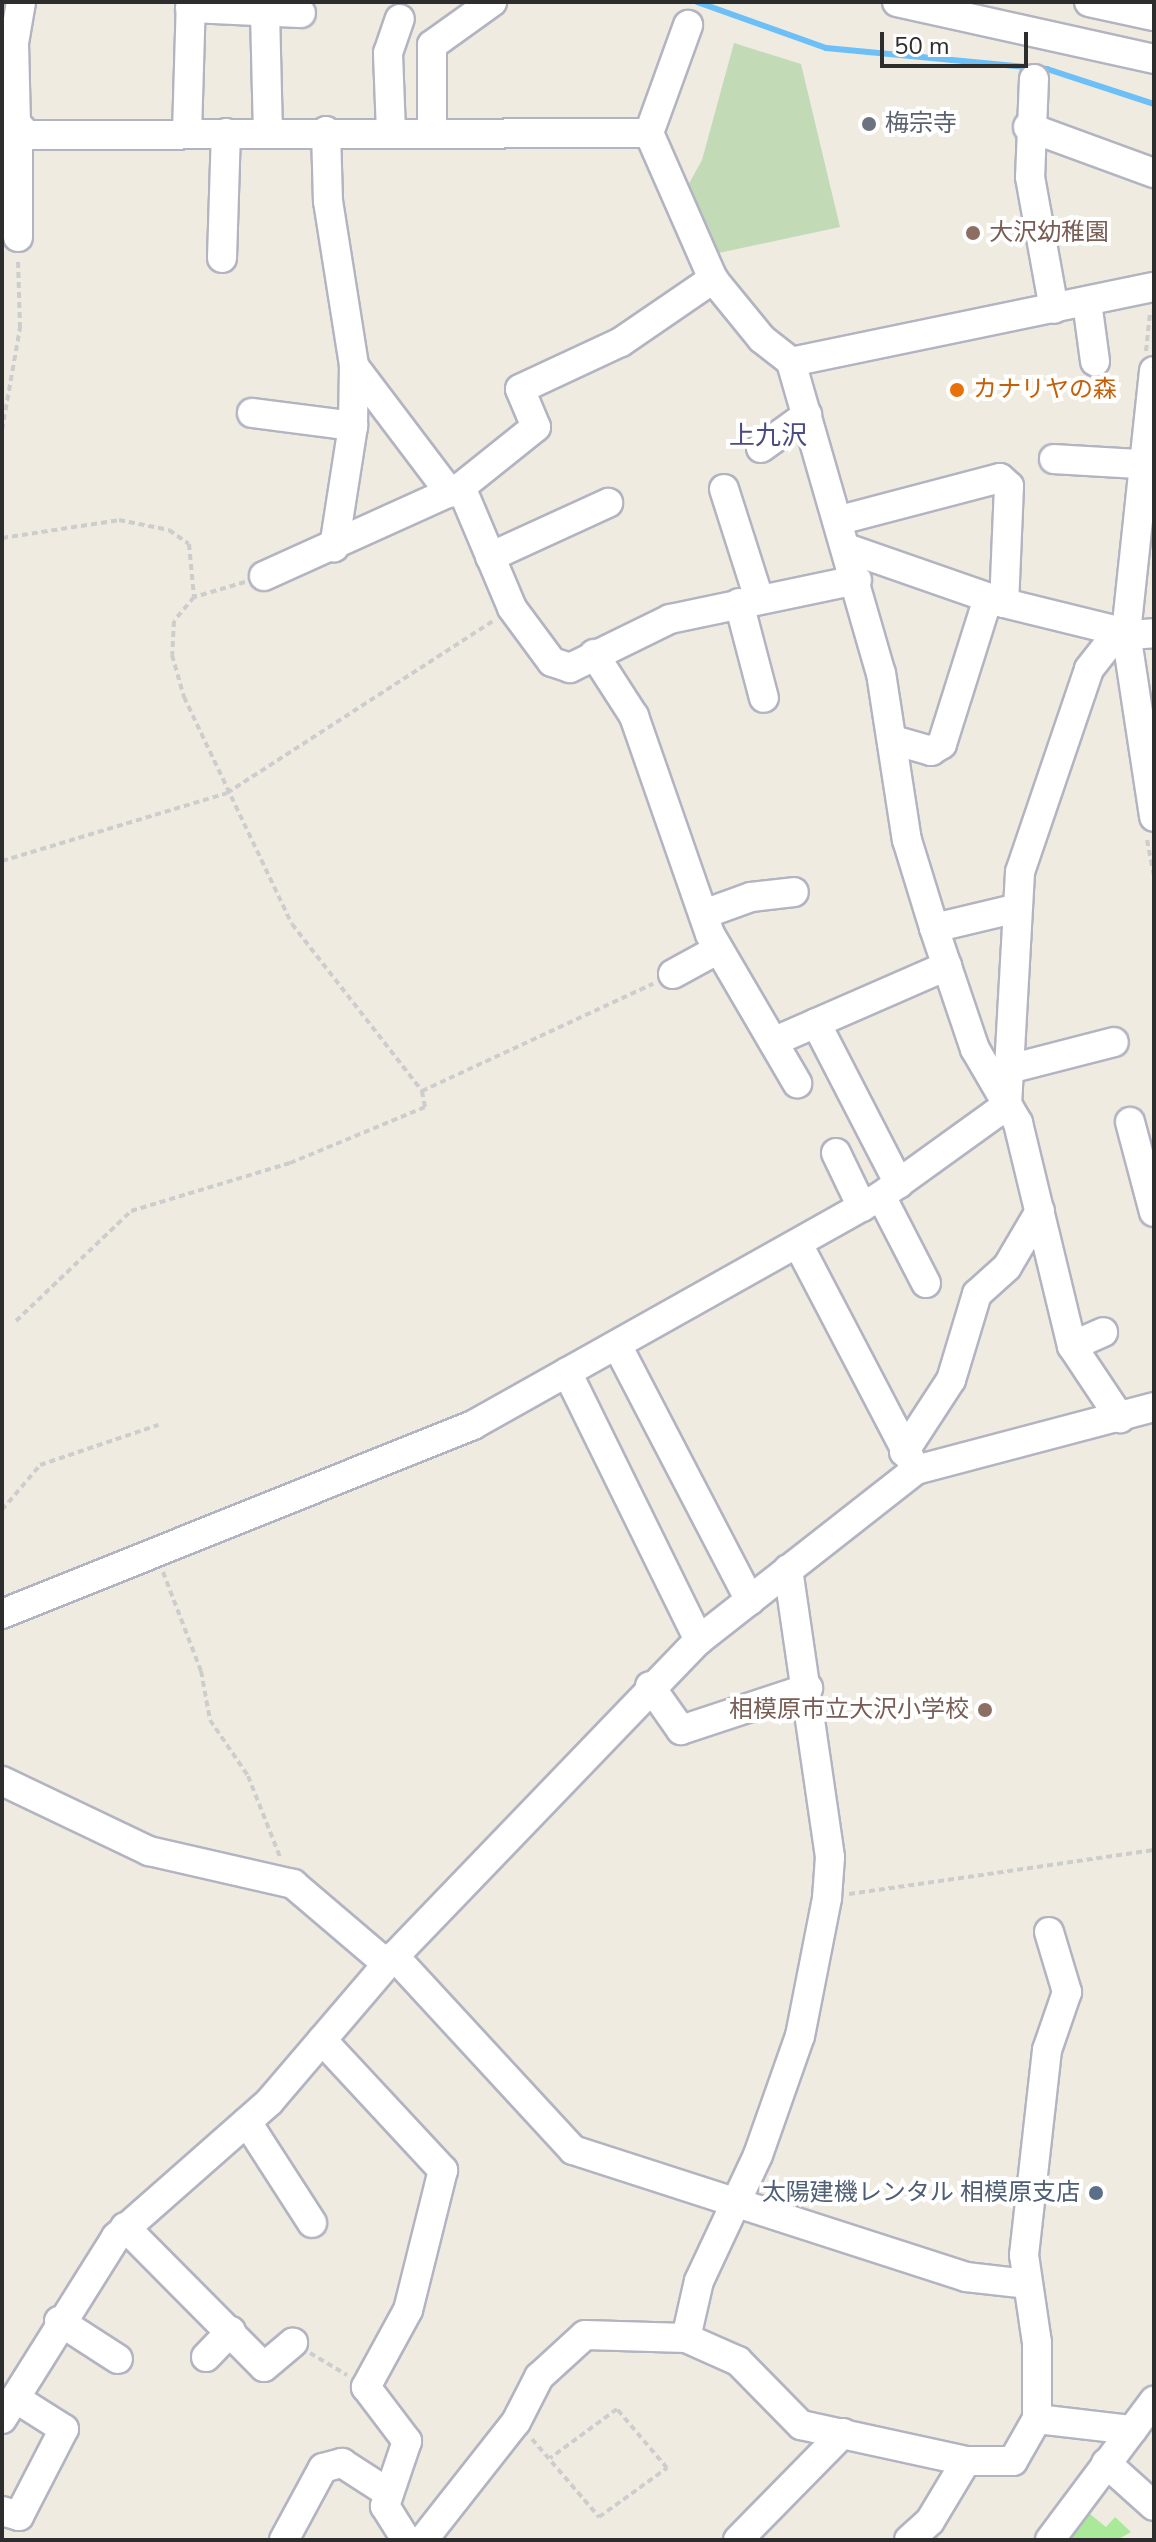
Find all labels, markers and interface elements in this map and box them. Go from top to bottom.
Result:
scale bar [884,16,1032,66]
text: 50 m [894,30,950,62]
place label: 梅宗寺 [885,110,957,138]
marker: 梅宗寺 [860,115,878,133]
place label: 大沢幼稚園 [989,219,1109,247]
marker: 大沢幼稚園 [964,224,982,242]
place label: カナリヤの森 [973,376,1117,404]
marker: カナリヤの森 [948,381,966,399]
district label: 上九沢 [729,420,807,452]
place label: 相模原市立大沢小学校 [729,1696,969,1724]
marker: 相模原市立大沢小学校 [976,1701,994,1719]
place label: 太陽建機レンタル 相模原支店 [762,2179,1080,2207]
marker: 太陽建機レンタル 相模原支店 [1087,2184,1105,2202]

